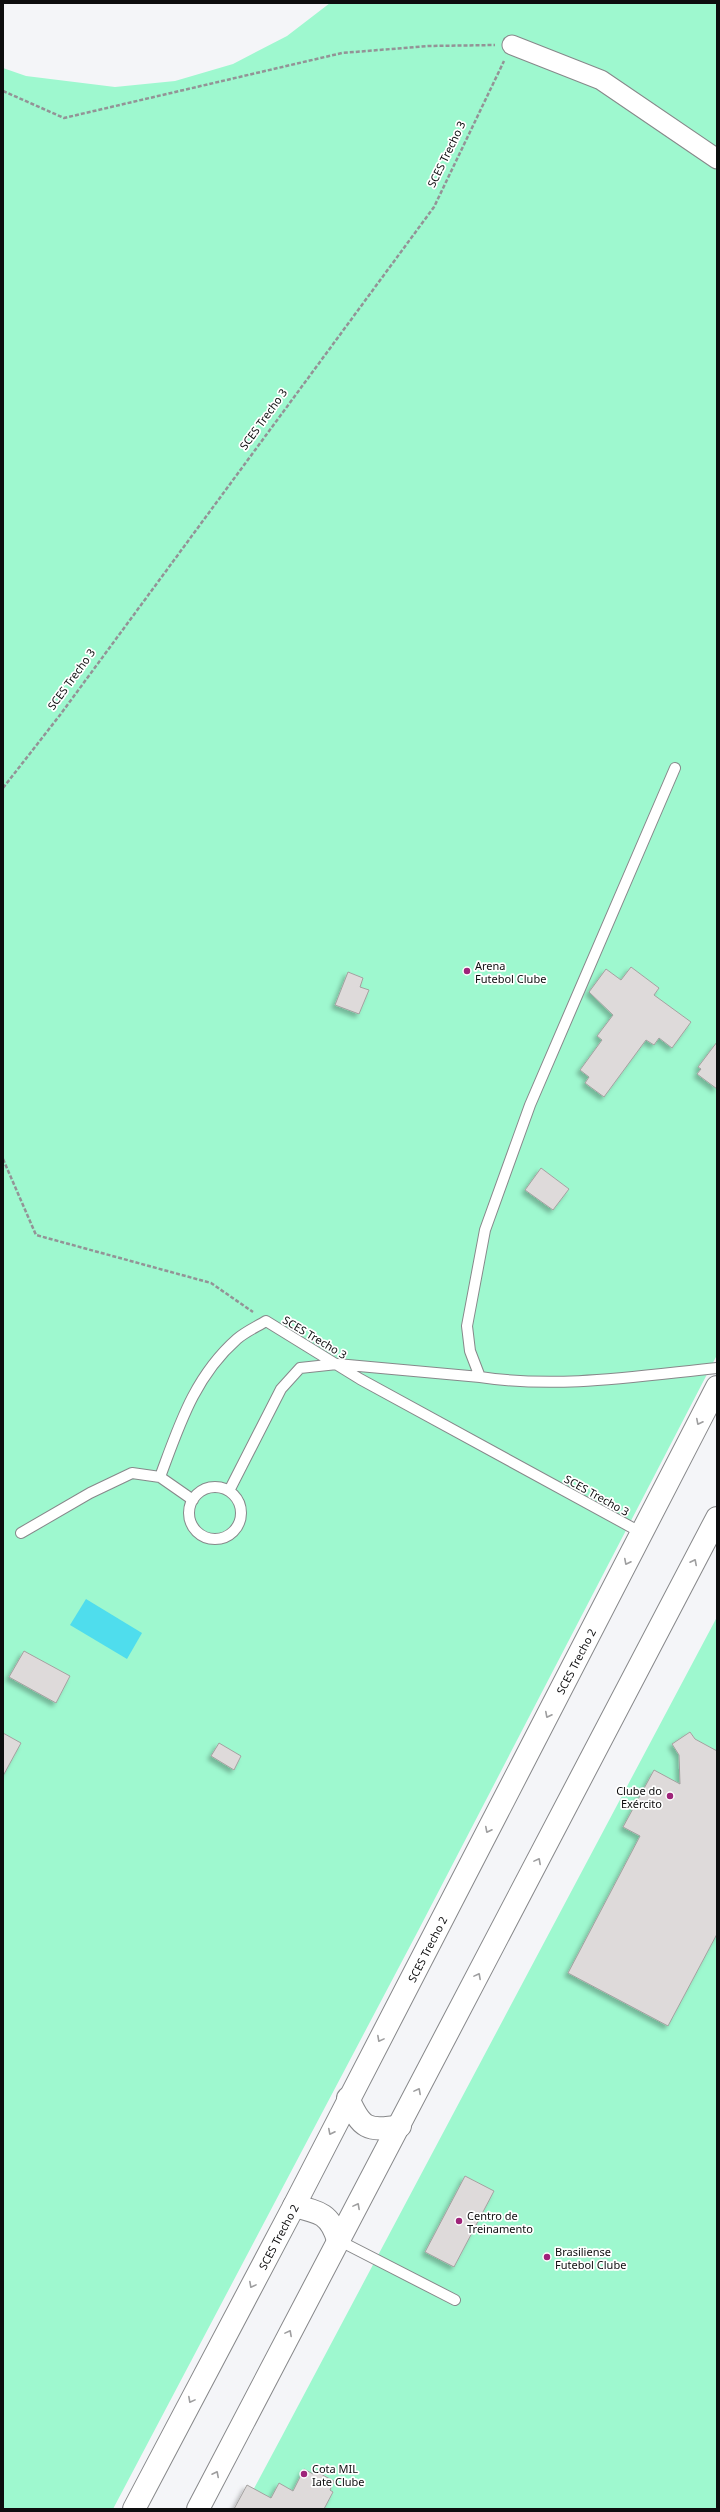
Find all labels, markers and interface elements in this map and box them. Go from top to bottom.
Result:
street label: SCES Trecho 3 [423,118,469,190]
street label: SCES Trecho 3 [236,385,290,453]
street label: SCES Trecho 3 [44,645,98,713]
place label: Arena Futebol Clube [475,958,546,986]
marker: Arena Futebol Clube [462,966,472,976]
street label: SCES Trecho 3 [280,1312,350,1362]
one-way arrow [696,1417,704,1425]
street label: SCES Trecho 3 [562,1471,632,1519]
one-way arrow [624,1558,632,1565]
one-way arrow [689,1559,697,1567]
street label: SCES Trecho 2 [552,1626,599,1697]
one-way arrow [545,1711,553,1718]
place label: Clube do Exército [616,1783,662,1811]
marker: Clube do Exército [665,1791,675,1801]
one-way arrow [485,1826,493,1834]
one-way arrow [534,1858,541,1865]
street label: SCES Trecho 2 [404,1913,450,1984]
one-way arrow [473,1973,481,1980]
one-way arrow [377,2035,384,2042]
one-way arrow [413,2088,421,2096]
one-way arrow [328,2128,336,2136]
street label: SCES Trecho 2 [254,2201,301,2272]
one-way arrow [352,2203,360,2210]
place label: Centro de Treinamento [467,2208,533,2236]
marker: Centro de Treinamento [454,2216,464,2226]
place label: Brasiliense Futebol Clube [555,2244,626,2272]
marker: Brasiliense Futebol Clube [542,2252,552,2262]
one-way arrow [249,2281,257,2289]
one-way arrow [285,2330,292,2338]
one-way arrow [189,2396,196,2403]
place label: Cota MIL Iate Clube [312,2461,365,2489]
marker: Cota MIL Iate Clube [299,2469,309,2479]
one-way arrow [211,2471,219,2479]

